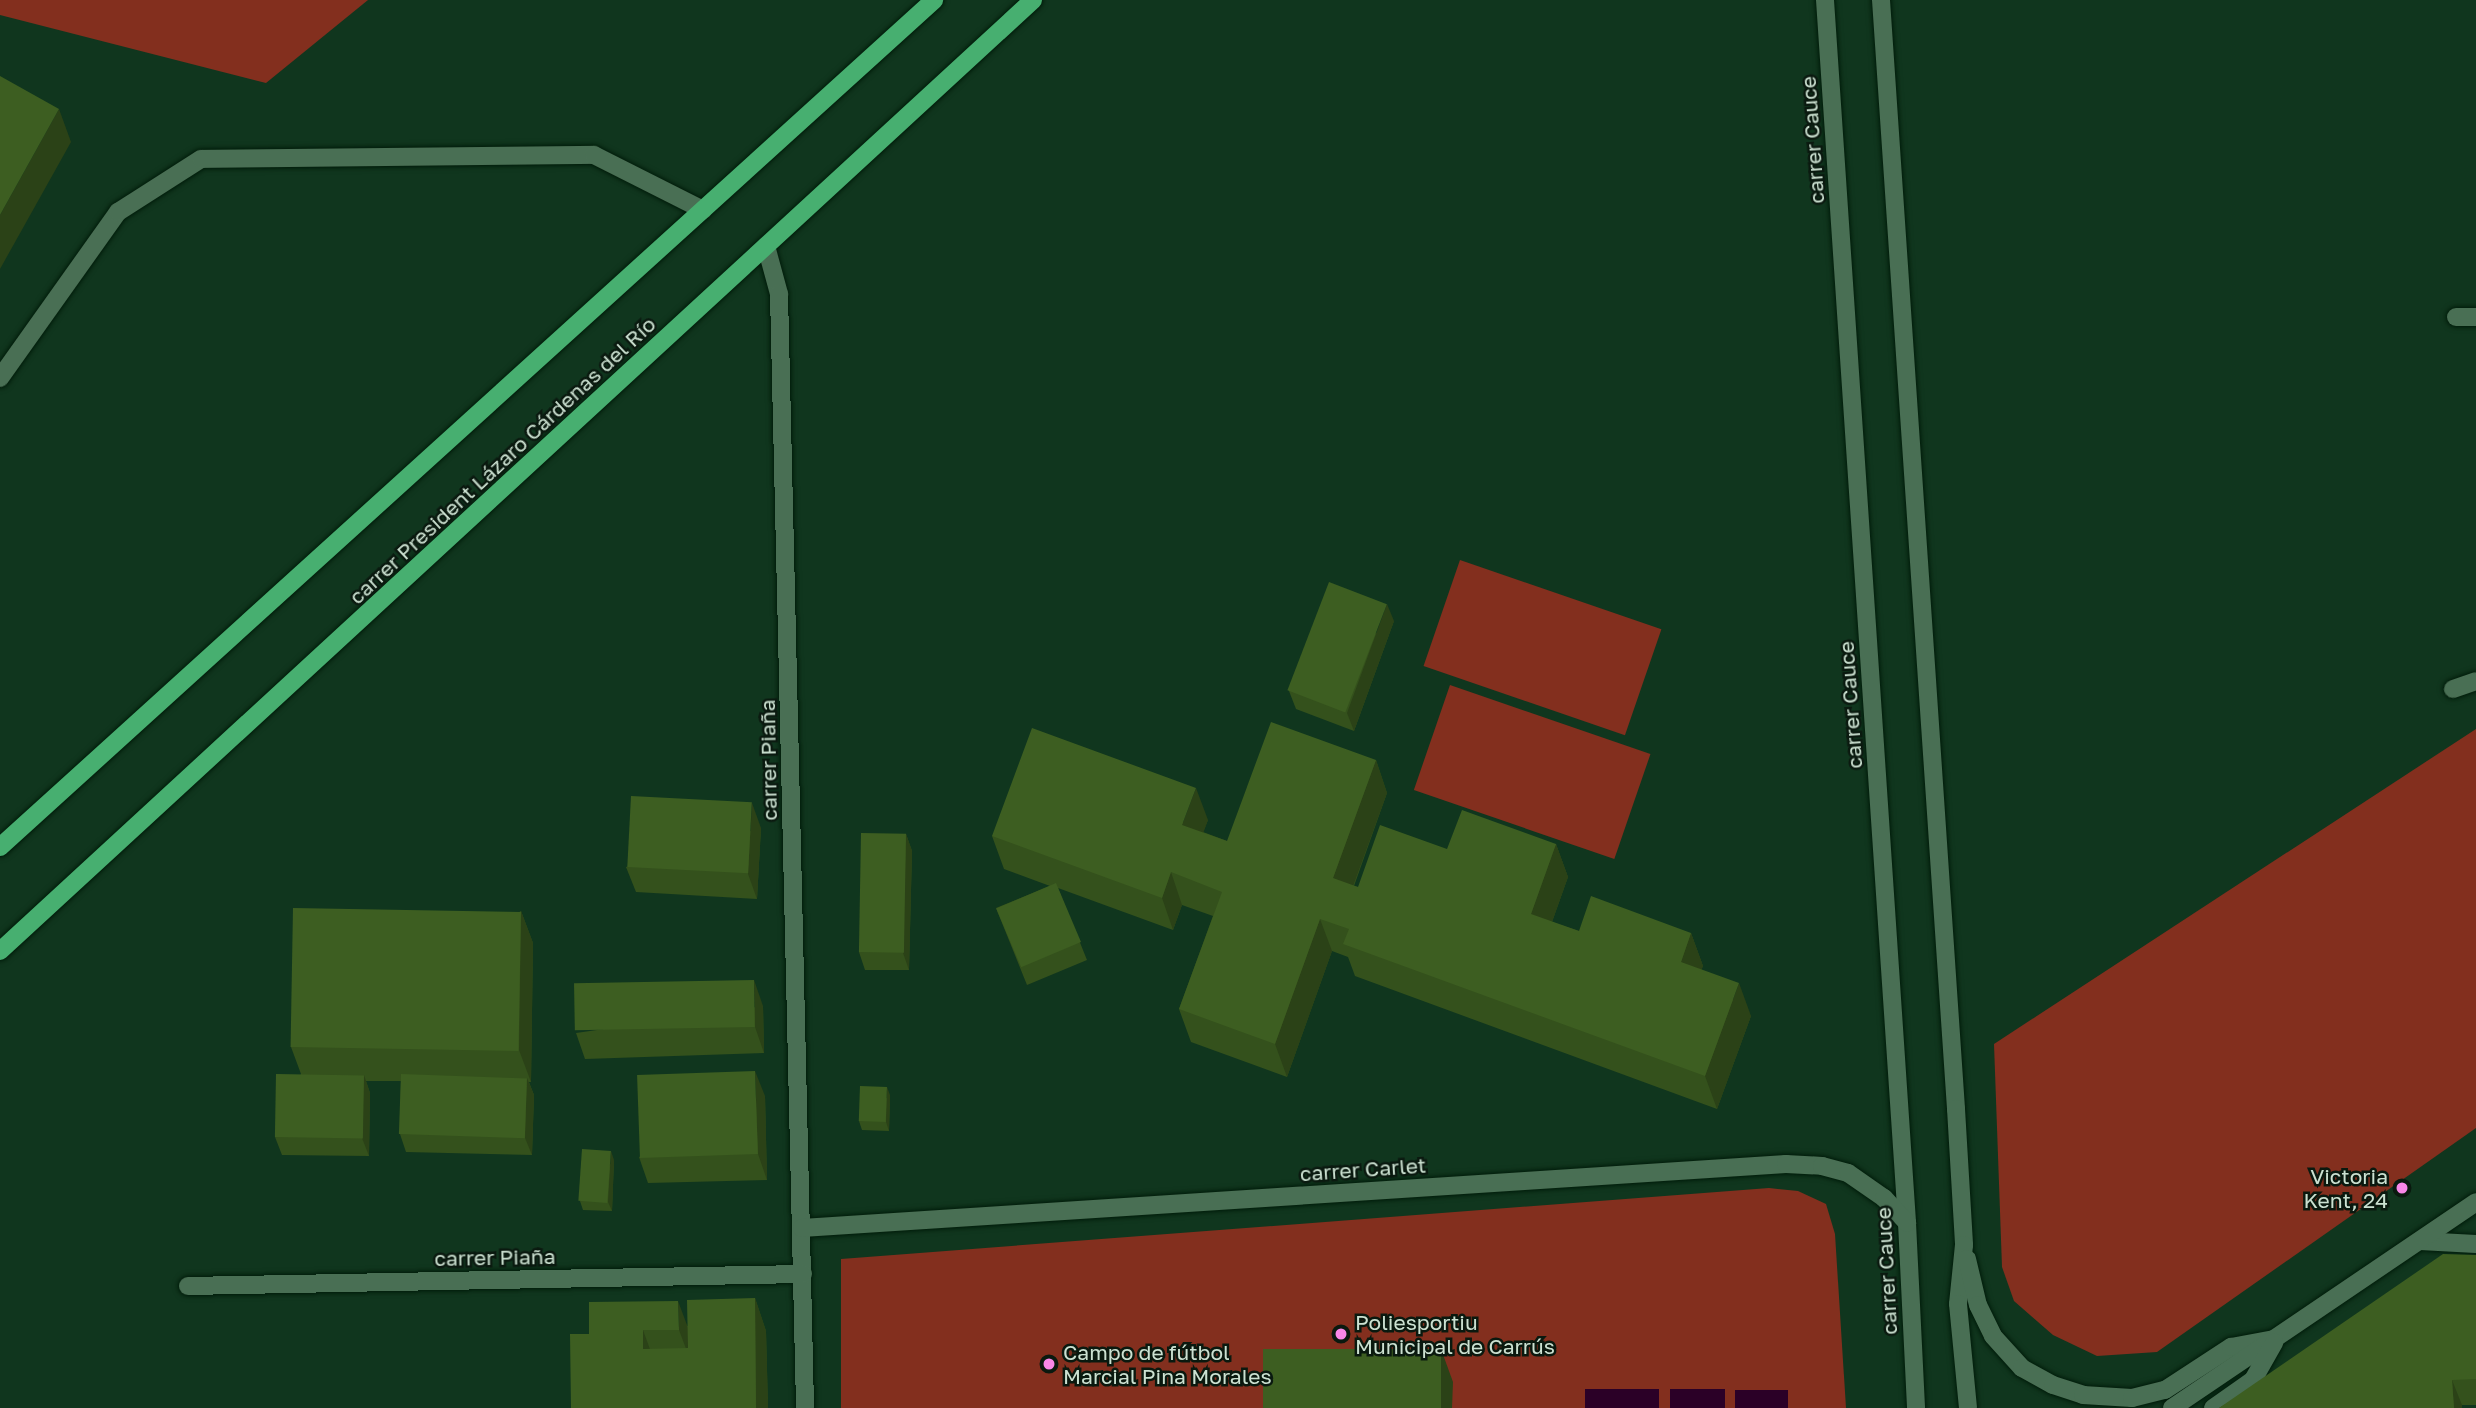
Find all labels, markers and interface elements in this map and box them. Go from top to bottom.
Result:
street label: carrer Cauce [1795,75,1829,205]
street label: carrer President Lázaro Cárdenas del Río [344,311,660,609]
street label: carrer Cauce [1833,640,1867,770]
street label: carrer Piaña [754,699,782,821]
street label: carrer Carlet [1299,1152,1427,1186]
place label: Victoria Kent, 24 [2303,1163,2388,1213]
marker: Victoria Kent, 24 [2394,1180,2410,1196]
street label: carrer Cauce [1870,1207,1902,1335]
street label: carrer Piaña [434,1243,556,1271]
place label: Poliesportiu Municipal de Carrús [1355,1309,1555,1359]
marker: Poliesportiu Municipal de Carrús [1333,1326,1349,1342]
place label: Campo de fútbol Marcial Pina Morales [1063,1339,1272,1389]
marker: Campo de fútbol Marcial Pina Morales [1041,1356,1057,1372]

